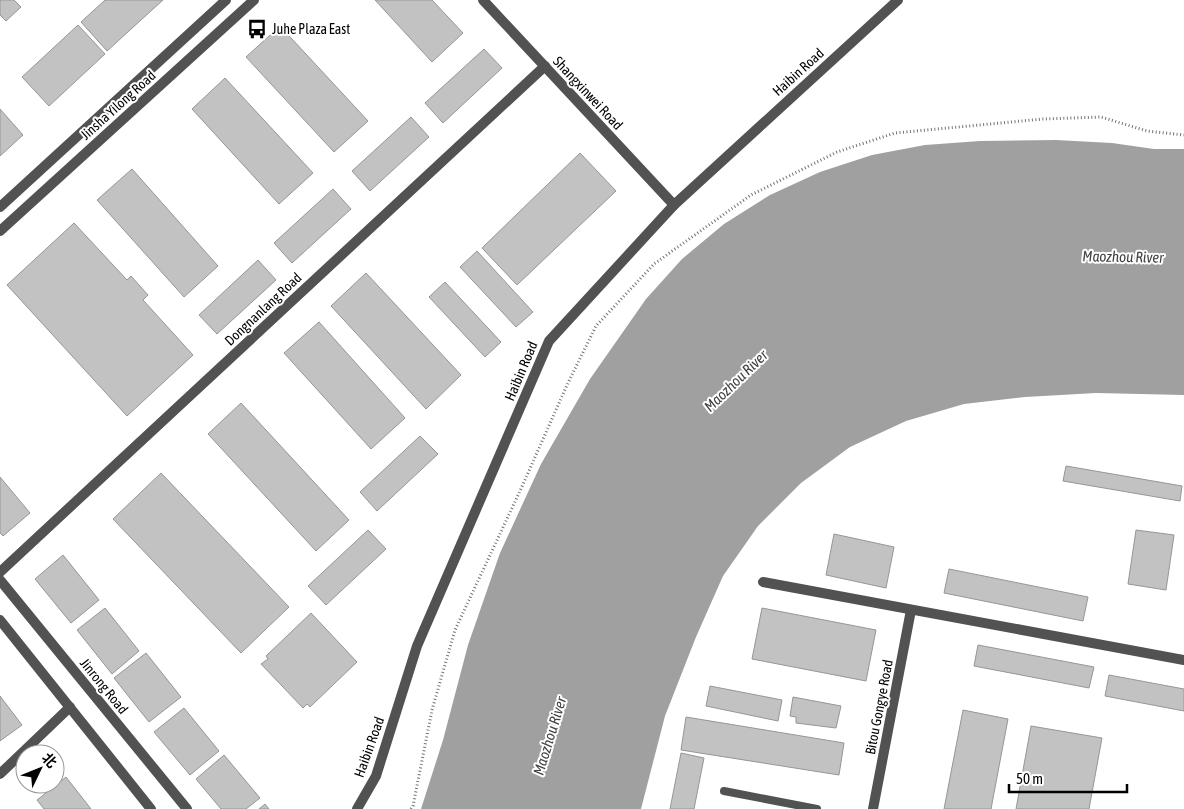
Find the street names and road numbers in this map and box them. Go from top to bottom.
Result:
street label: Haibin Road [769,45,827,99]
street label: Shangxinwei Road [550,53,626,133]
street label: Jinsha Yilong Road [77,67,159,143]
street label: Dongnanlang Road [221,269,305,349]
street label: Haibin Road [501,339,541,403]
street label: Jinrong Road [77,655,131,717]
street label: Bitou Gongye Road [862,658,896,756]
street label: Haibin Road [351,715,387,779]

